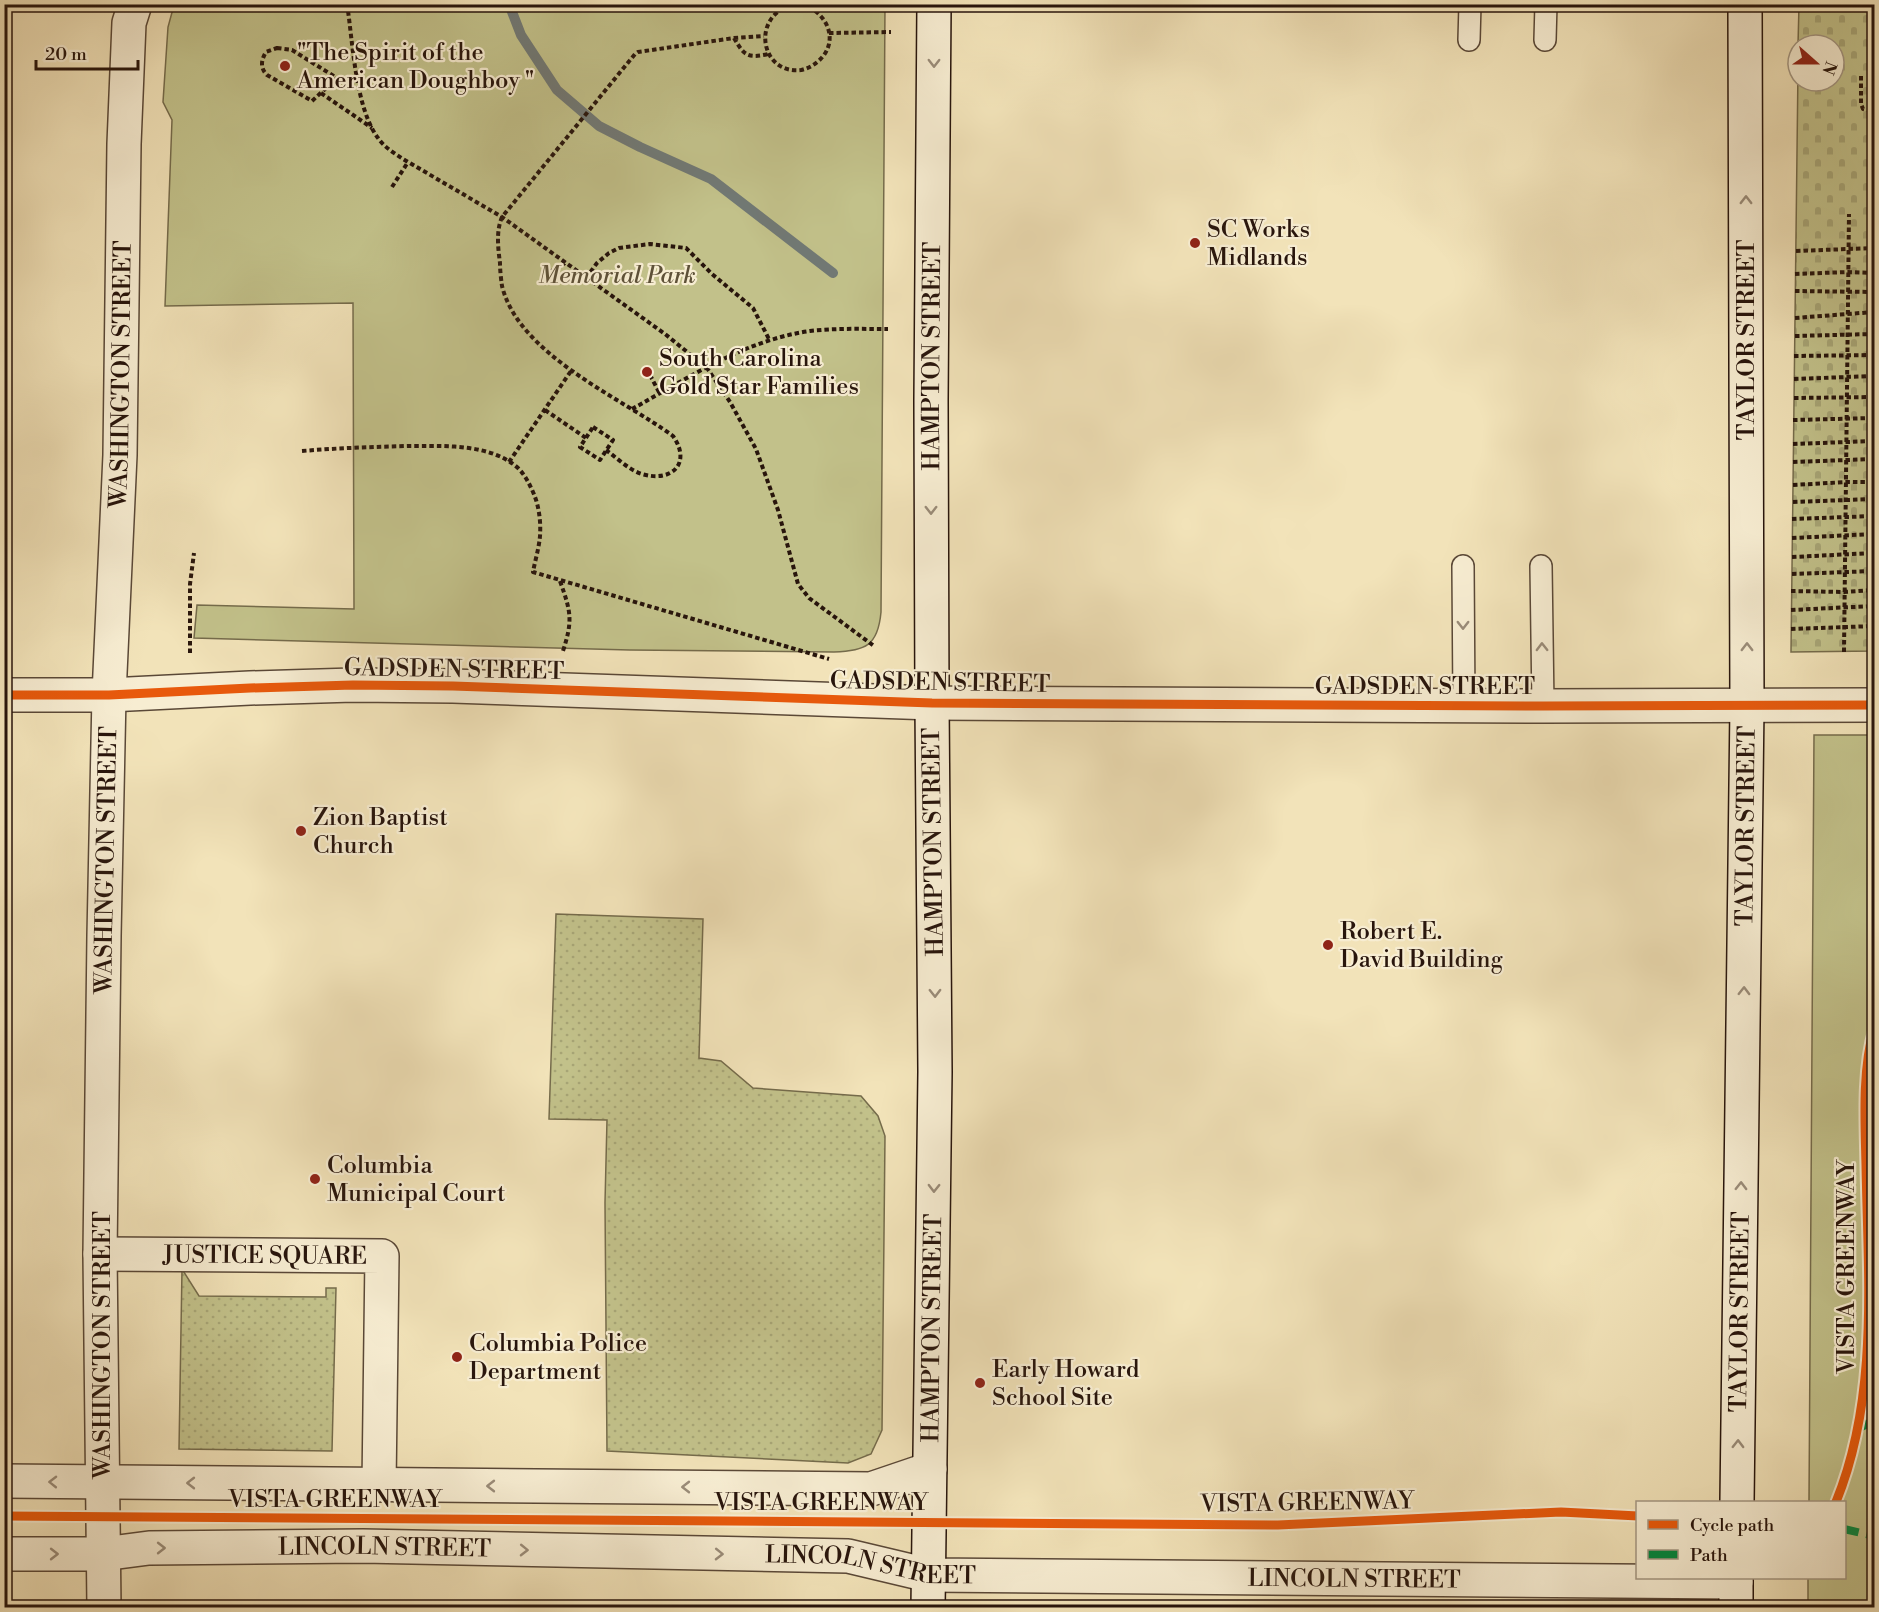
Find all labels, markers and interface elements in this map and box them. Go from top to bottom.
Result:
scale bar [36,33,138,71]
north arrow [1786,33,1846,93]
place label: "The Spirit of the American Doughboy " [296,38,534,96]
text: 20 m [45,43,87,66]
one-way arrow [928,58,940,67]
marker: "The Spirit of the American Doughboy " [278,59,292,73]
text: N [1817,59,1841,78]
one-way arrow [1740,196,1752,205]
place label: SC Works Midlands [1207,215,1310,273]
marker: SC Works Midlands [1188,236,1202,250]
street label: WASHINGTON STREET [104,240,139,510]
street label: TAYLOR STREET [1732,240,1762,440]
street label: HAMPTON STREET [917,242,948,470]
park label: Memorial Park [538,261,696,291]
place label: South Carolina Gold Star Families [659,344,859,402]
marker: South Carolina Gold Star Families [640,365,654,379]
one-way arrow [925,505,937,514]
one-way arrow [1457,620,1469,629]
one-way arrow [1536,643,1548,652]
one-way arrow [1741,643,1753,652]
street label: GADSDEN STREET [344,653,565,687]
street label: GADSDEN STREET [830,666,1051,700]
street label: GADSDEN STREET [1315,672,1535,702]
street label: TAYLOR STREET [1730,725,1763,927]
street label: WASHINGTON STREET [89,726,124,995]
street label: HAMPTON STREET [917,727,951,957]
place label: Zion Baptist Church [313,803,448,861]
marker: Zion Baptist Church [294,824,308,838]
place label: Robert E. David Building [1340,917,1503,975]
marker: Robert E. David Building [1321,938,1335,952]
one-way arrow [1737,987,1750,996]
one-way arrow [928,988,941,997]
place label: Columbia Municipal Court [327,1151,506,1209]
street label: VISTA GREENWAY [1832,1159,1862,1375]
marker: Columbia Municipal Court [308,1172,322,1186]
one-way arrow [1735,1182,1747,1191]
one-way arrow [928,1183,940,1192]
street label: WASHINGTON STREET [88,1211,118,1480]
street label: TAYLOR STREET [1724,1211,1757,1413]
street label: HAMPTON STREET [916,1213,949,1443]
street label: JUSTICE SQUARE [162,1240,367,1272]
place label: Columbia Police Department [469,1329,647,1387]
marker: Columbia Police Department [450,1350,464,1364]
place label: Early Howard School Site [992,1355,1140,1413]
marker: Early Howard School Site [973,1376,987,1390]
one-way arrow [1732,1440,1744,1449]
one-way arrow [49,1476,58,1488]
one-way arrow [187,1477,196,1489]
one-way arrow [487,1480,496,1492]
one-way arrow [682,1481,691,1493]
street label: VISTA GREENWAY [227,1485,443,1515]
street label: VISTA GREENWAY [1199,1486,1415,1520]
street label: VISTA GREENWAY [713,1488,929,1518]
legend [1636,1501,1846,1579]
text: Cycle path [1690,1514,1774,1537]
street label: LINCOLN STREET [278,1532,492,1565]
street label: LINCOLN STREET [765,1540,976,1591]
one-way arrow [157,1542,166,1554]
one-way arrow [520,1543,529,1556]
text: Path [1690,1544,1728,1567]
one-way arrow [49,1548,58,1560]
one-way arrow [715,1548,724,1560]
street label: LINCOLN STREET [1248,1564,1461,1596]

